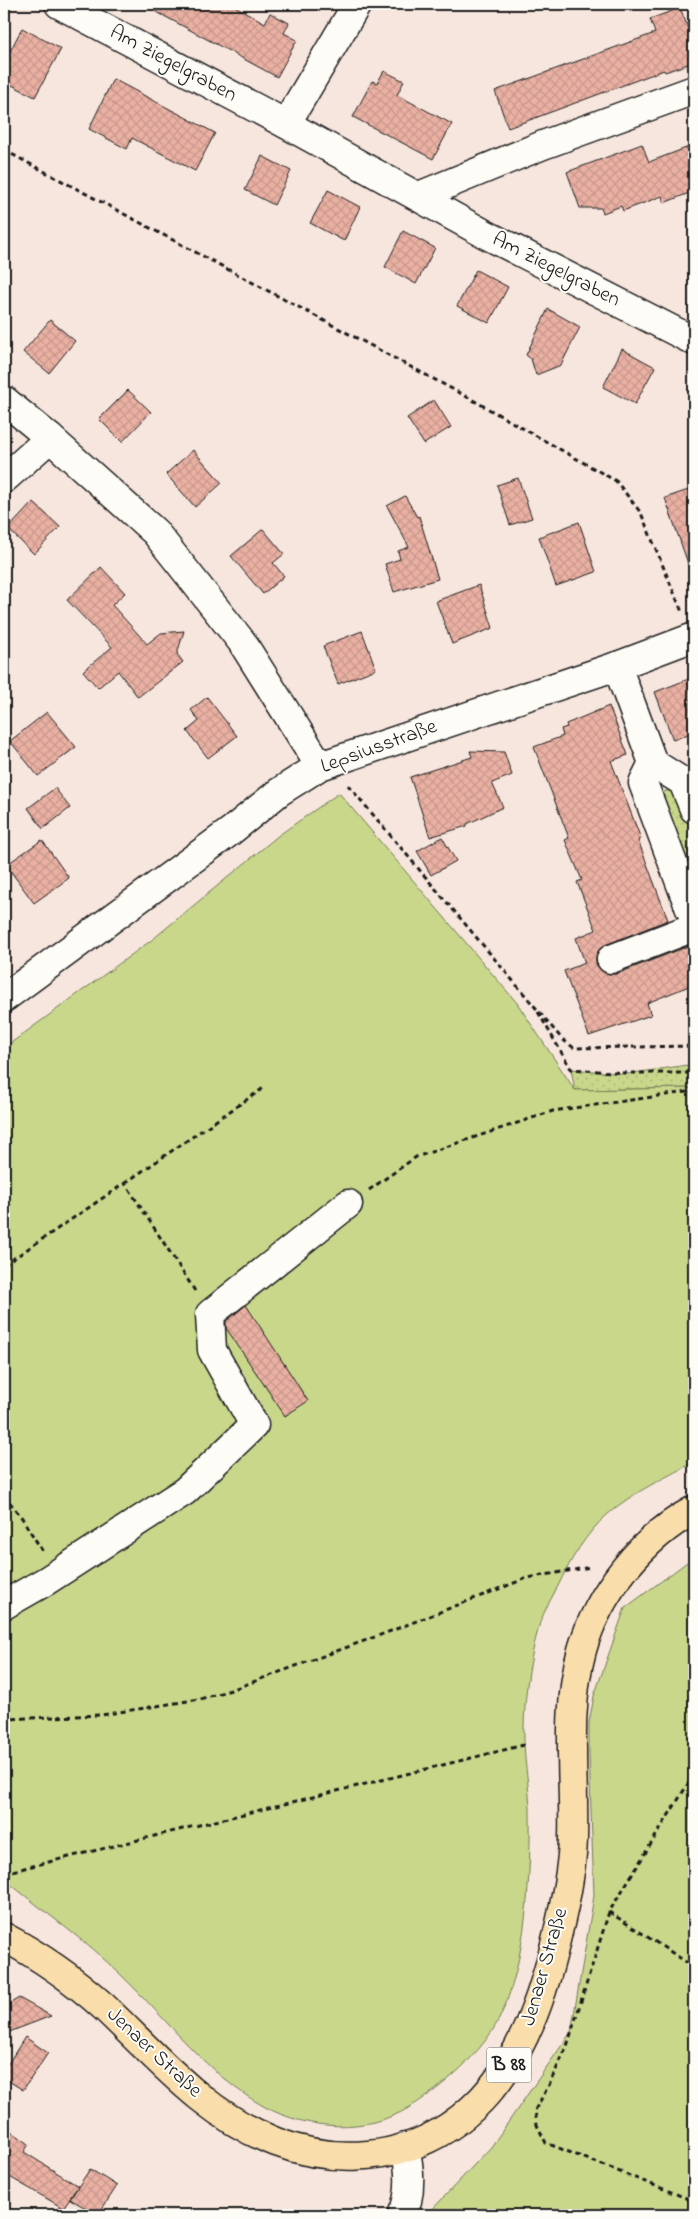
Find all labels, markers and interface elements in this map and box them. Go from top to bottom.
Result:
street label: Am Ziegelgraben [103,18,242,112]
street label: Am Ziegelgraben [486,225,625,317]
street label: Lepsiusstraße [317,712,442,782]
street label: Jenaer Straße [514,1904,576,2029]
street label: Jenaer Straße [99,2001,209,2106]
road number: B 88 [486,2048,532,2082]

